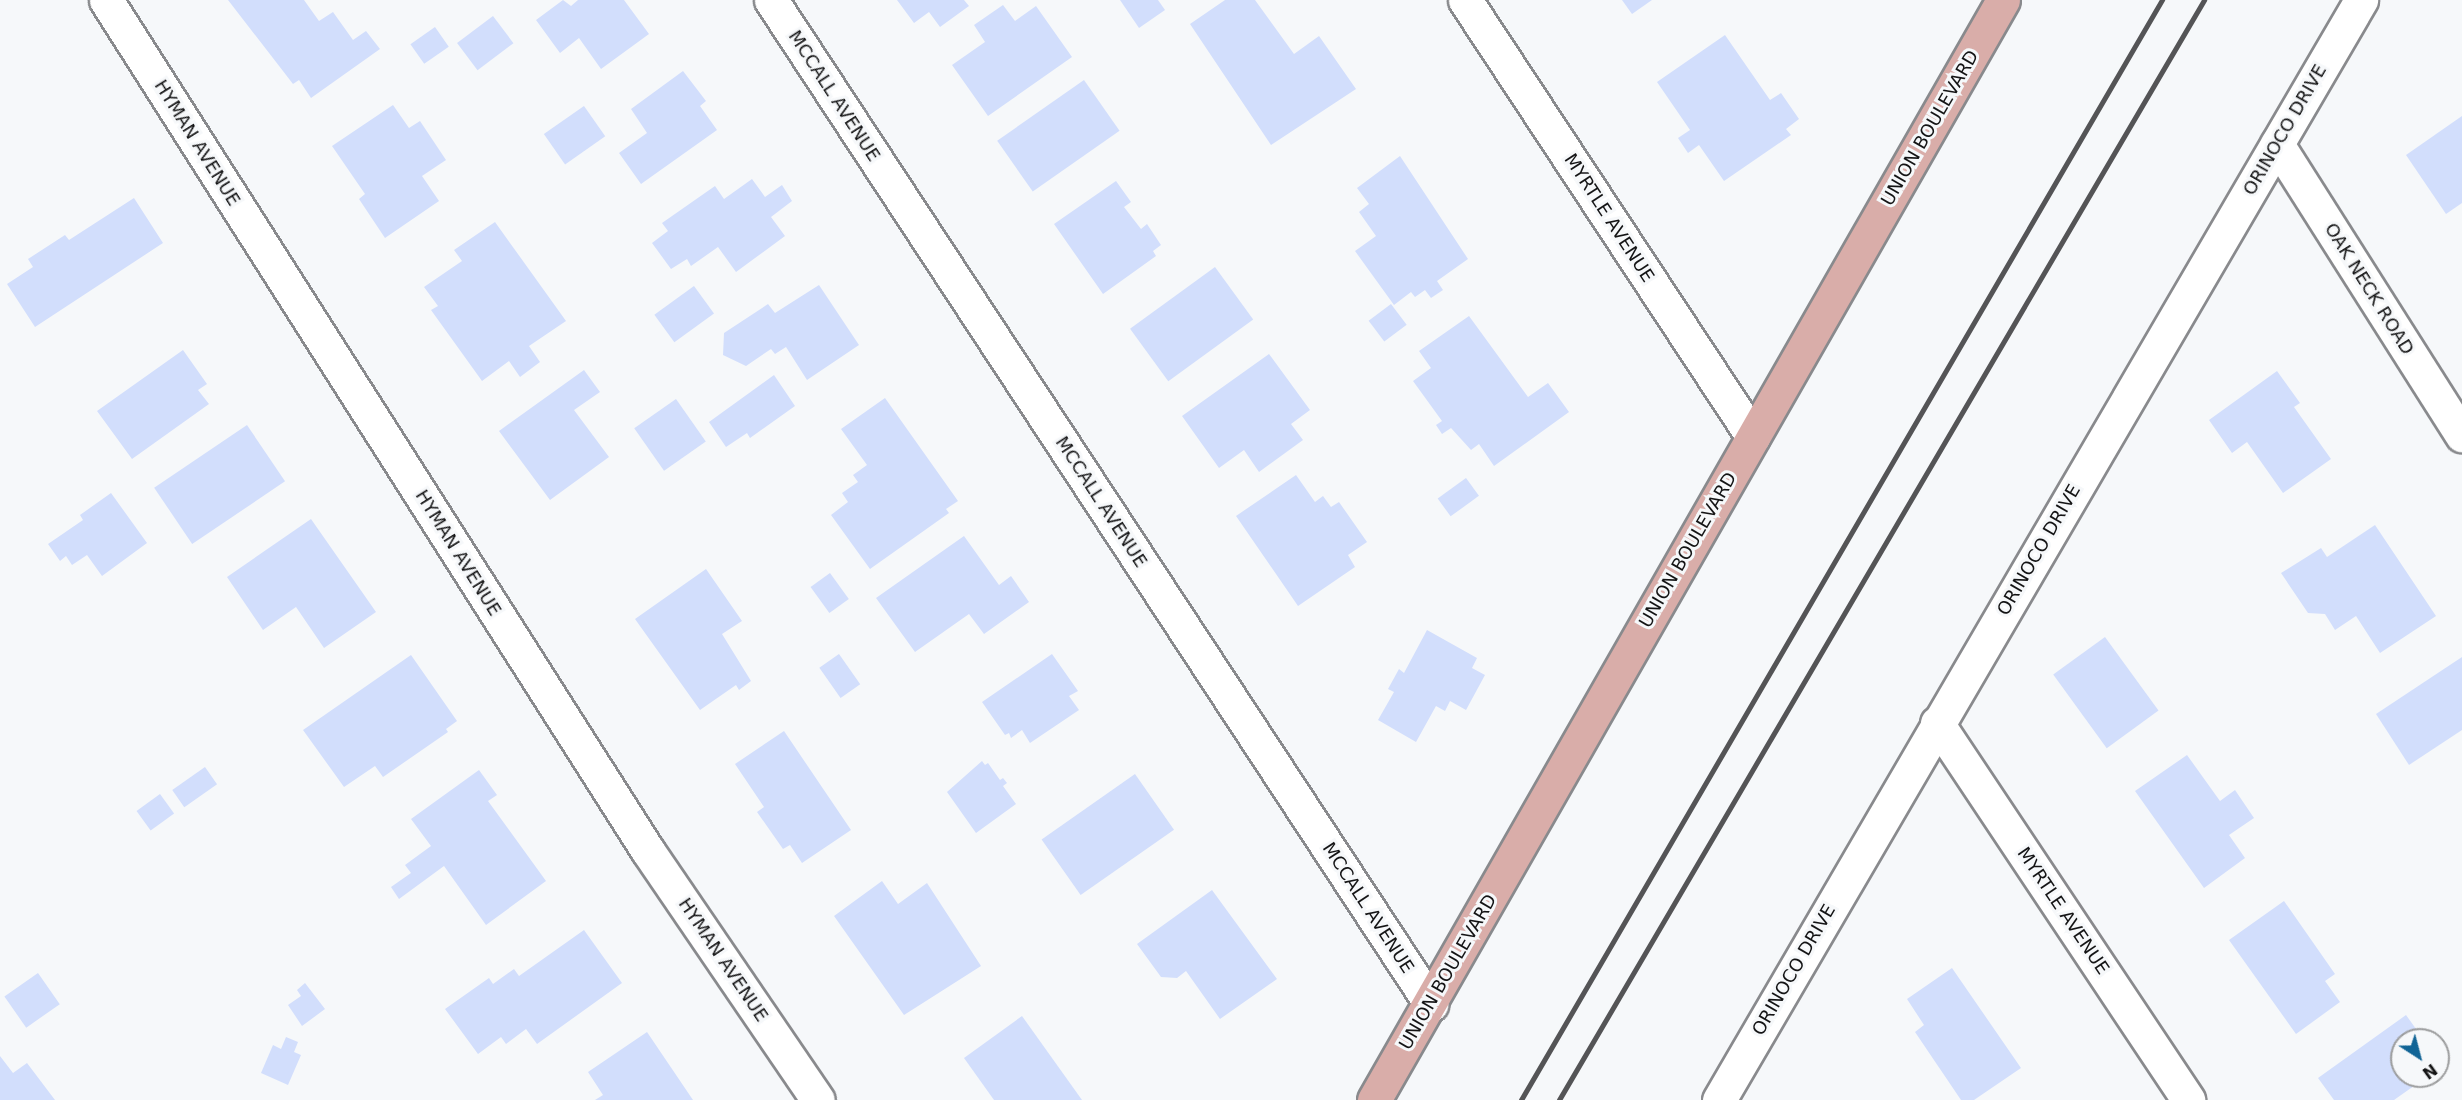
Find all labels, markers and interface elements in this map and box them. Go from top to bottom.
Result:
street label: MCCALL AVENUE [784,27,884,165]
street label: UNION BOULEVARD [1877,46,1983,210]
street label: ORINOCO DRIVE [2239,61,2331,199]
street label: HYMAN AVENUE [150,76,244,210]
street label: MYRTLE AVENUE [1559,150,1659,286]
street label: OAK NECK ROAD [2320,219,2418,359]
street label: MCCALL AVENUE [1051,433,1151,571]
street label: UNION BOULEVARD [1635,468,1741,632]
street label: ORINOCO DRIVE [1993,481,2085,619]
street label: HYMAN AVENUE [411,486,505,620]
street label: MCCALL AVENUE [1318,839,1418,977]
street label: MYRTLE AVENUE [2012,843,2114,979]
street label: UNION BOULEVARD [1395,890,1501,1054]
street label: HYMAN AVENUE [674,894,772,1026]
street label: ORINOCO DRIVE [1748,901,1840,1039]
north arrow [2390,1028,2450,1088]
text: N [2419,1060,2441,1083]

